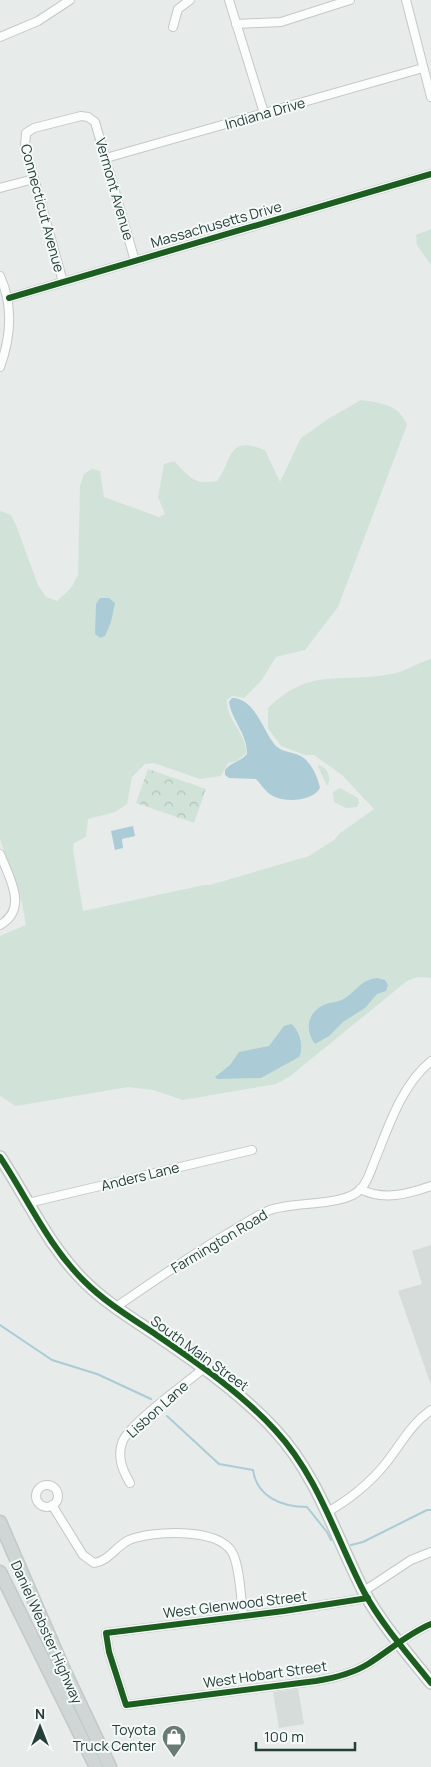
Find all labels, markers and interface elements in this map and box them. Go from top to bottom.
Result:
street label: Indiana Drive [223,92,307,134]
street label: Vermont Avenue [91,136,139,242]
street label: Connecticut Avenue [17,142,69,274]
street label: Massachusetts Drive [148,196,284,252]
street label: Anders Lane [99,1157,181,1195]
street label: Farmington Road [167,1205,271,1277]
street label: South Main Street [147,1311,253,1395]
street label: Lisbon Lane [122,1376,192,1442]
street label: Daniel Webster Highway [7,1557,87,1707]
street label: West Glenwood Street [162,1586,308,1622]
street label: West Hobart Street [202,1656,328,1692]
north arrow [15,1702,65,1752]
text: N [35,1704,45,1723]
place label: Toyota Truck Center [73,1720,156,1755]
scale bar [256,1720,355,1752]
shop icon: Toyota Truck Center [161,1724,187,1758]
text: 100 m [264,1726,304,1747]

